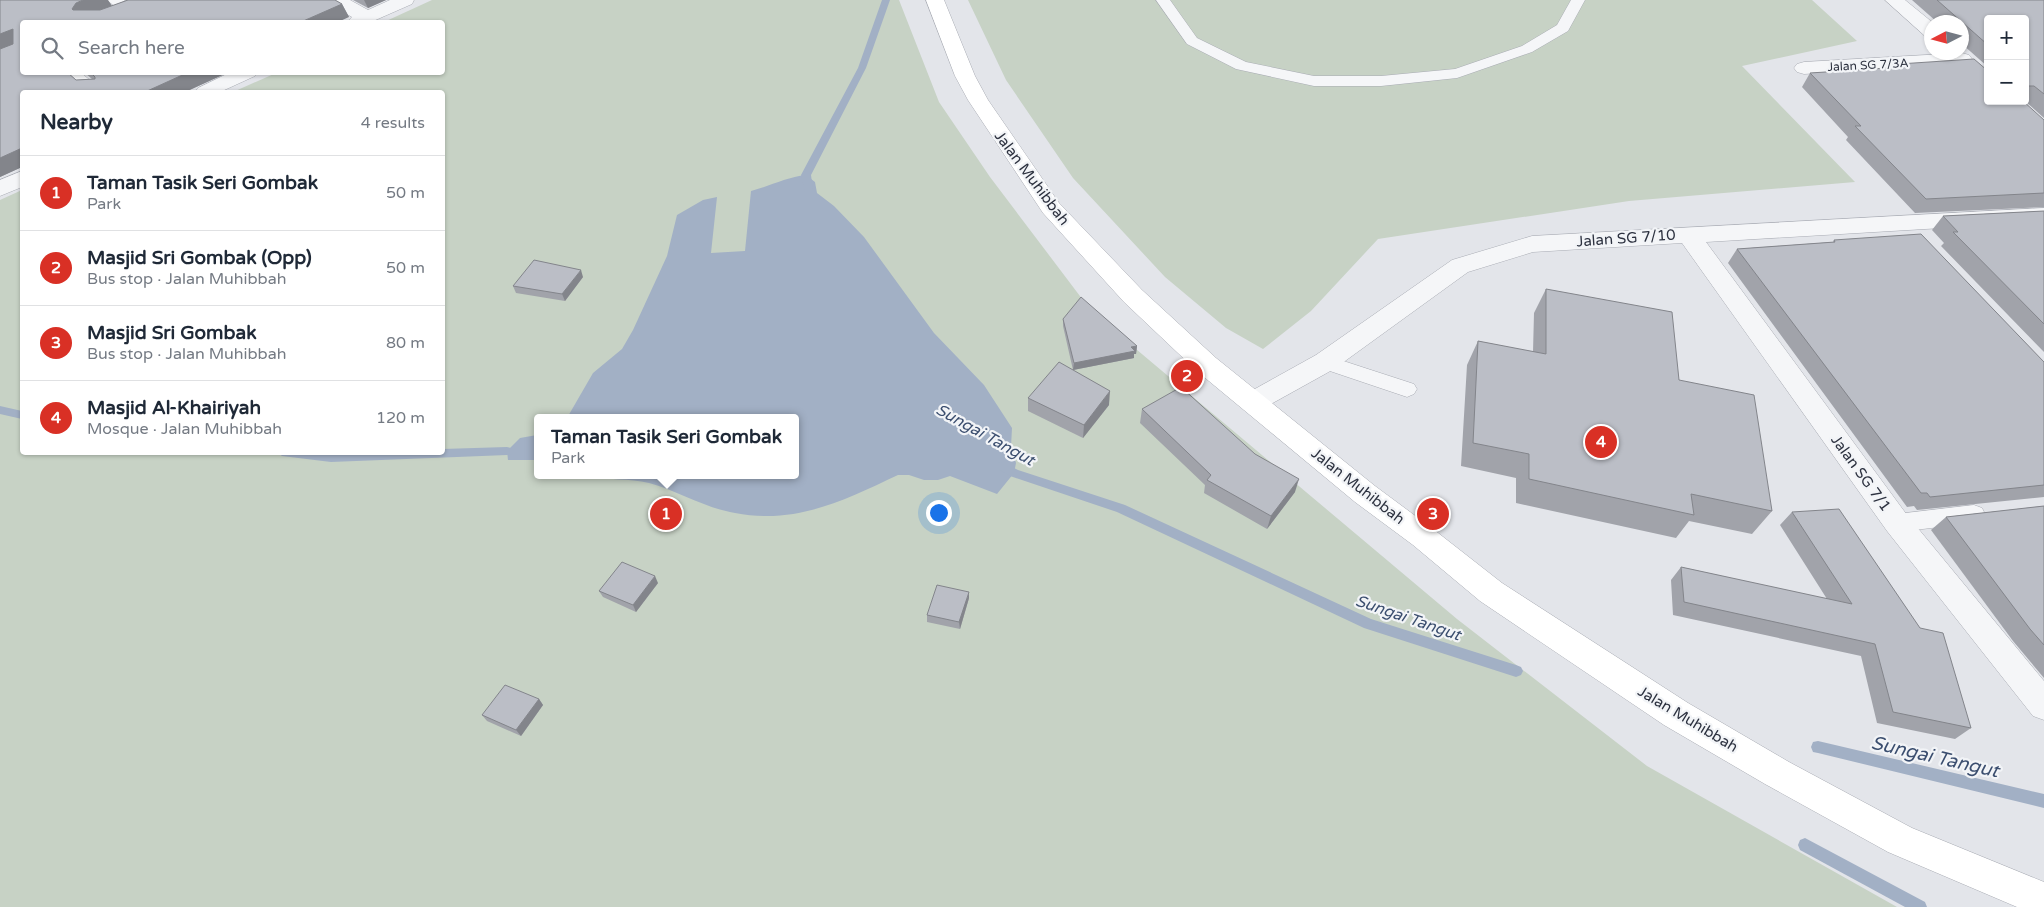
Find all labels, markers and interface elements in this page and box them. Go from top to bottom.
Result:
north arrow [1924,15,1969,60]
map controls [1984,15,2029,105]
button: + [1984,15,2029,60]
search box [20,20,445,75]
icon: search [38,34,66,62]
text: Search here [78,37,185,59]
street label: Jalan SG 7/3A [1827,56,1909,74]
button: − [1984,60,2029,105]
text: Nearby [40,110,113,135]
text: 4 results [361,113,425,133]
street label: Jalan Muhibbah [991,127,1073,229]
text: Taman Tasik Seri Gombak [87,172,318,194]
text: 1 [51,183,61,203]
text: 50 m [386,183,425,203]
text: Park [87,194,121,214]
street label: Jalan SG 7/10 [1576,226,1676,250]
text: Masjid Sri Gombak (Opp) [87,247,312,269]
text: 2 [51,258,61,278]
text: 50 m [386,258,425,278]
text: Bus stop · Jalan Muhibbah [87,269,286,289]
text: Masjid Sri Gombak [87,322,257,344]
text: 3 [51,333,61,353]
text: 80 m [386,333,425,353]
text: Bus stop · Jalan Muhibbah [87,344,286,364]
pin: 2 [1171,357,1203,395]
text: Masjid Al-Khairiyah [87,397,261,419]
water label: Sungai Tangut [932,400,1039,471]
text: 4 [51,408,61,428]
text: 120 m [376,408,425,428]
popup [534,414,799,479]
text: Mosque · Jalan Muhibbah [87,419,282,439]
pin: 4 [1585,423,1617,461]
text: Taman Tasik Seri Gombak [551,426,782,448]
street label: Jalan SG 7/1 [1827,431,1895,515]
street label: Jalan Muhibbah [1308,444,1408,528]
text: Park [551,448,585,468]
pin: 1 [650,495,682,533]
pin: 3 [1417,495,1449,533]
your location [926,500,952,526]
water label: Sungai Tangut [1353,591,1465,646]
street label: Jalan Muhibbah [1635,682,1741,756]
water label: Sungai Tangut [1869,732,2004,783]

